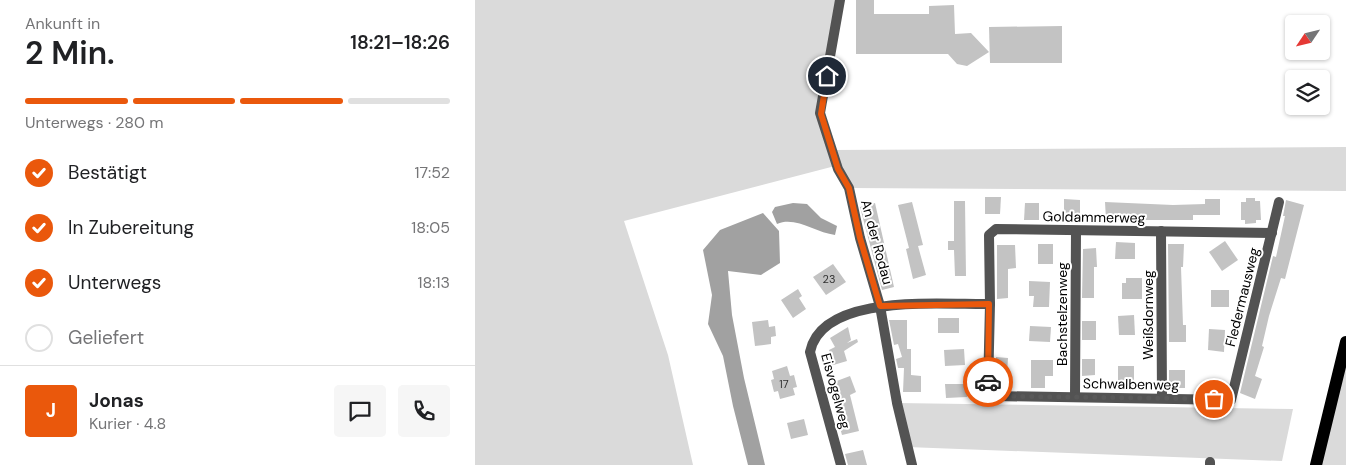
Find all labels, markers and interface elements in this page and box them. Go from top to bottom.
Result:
text: Ankunft in [25,13,100,34]
north arrow [1285,15,1330,60]
map controls [1285,15,1330,115]
text: 18:21–18:26 [350,30,450,55]
text: 2 Min. [25,32,115,74]
pin [806,55,848,97]
icon: home [813,62,841,90]
button: layers [1285,70,1330,115]
text: Unterwegs · 280 m [25,112,163,133]
icon: check [25,159,53,187]
text: Bestätigt [68,160,147,185]
text: 17:52 [415,162,450,183]
street label: An der Rodau [857,198,897,286]
street label: Goldammerweg [1043,207,1146,227]
icon: check [25,214,53,242]
text: In Zubereitung [68,215,194,240]
text: 18:05 [411,217,450,238]
street label: Fledermausweg [1221,245,1263,348]
street label: Bachstelzenweg [1053,262,1071,366]
icon: check [25,269,53,297]
text: Unterwegs [68,270,161,295]
street label: Weißdornweg [1139,270,1157,360]
text: 18:13 [418,272,450,293]
house number: 23 [823,272,835,286]
text: Geliefert [68,325,144,350]
street label: Eisvogelweg [817,351,855,431]
courier [963,357,1013,407]
icon: car [974,368,1002,396]
street label: Schwalbenweg [1083,374,1179,394]
house number: 17 [779,377,789,391]
pin [1193,378,1235,420]
button: chat [334,385,386,437]
button: phone [398,385,450,437]
icon: bag [1200,385,1228,413]
text: Jonas [89,388,144,413]
text: J [46,398,56,423]
text: Kurier · 4.8 [89,413,166,434]

